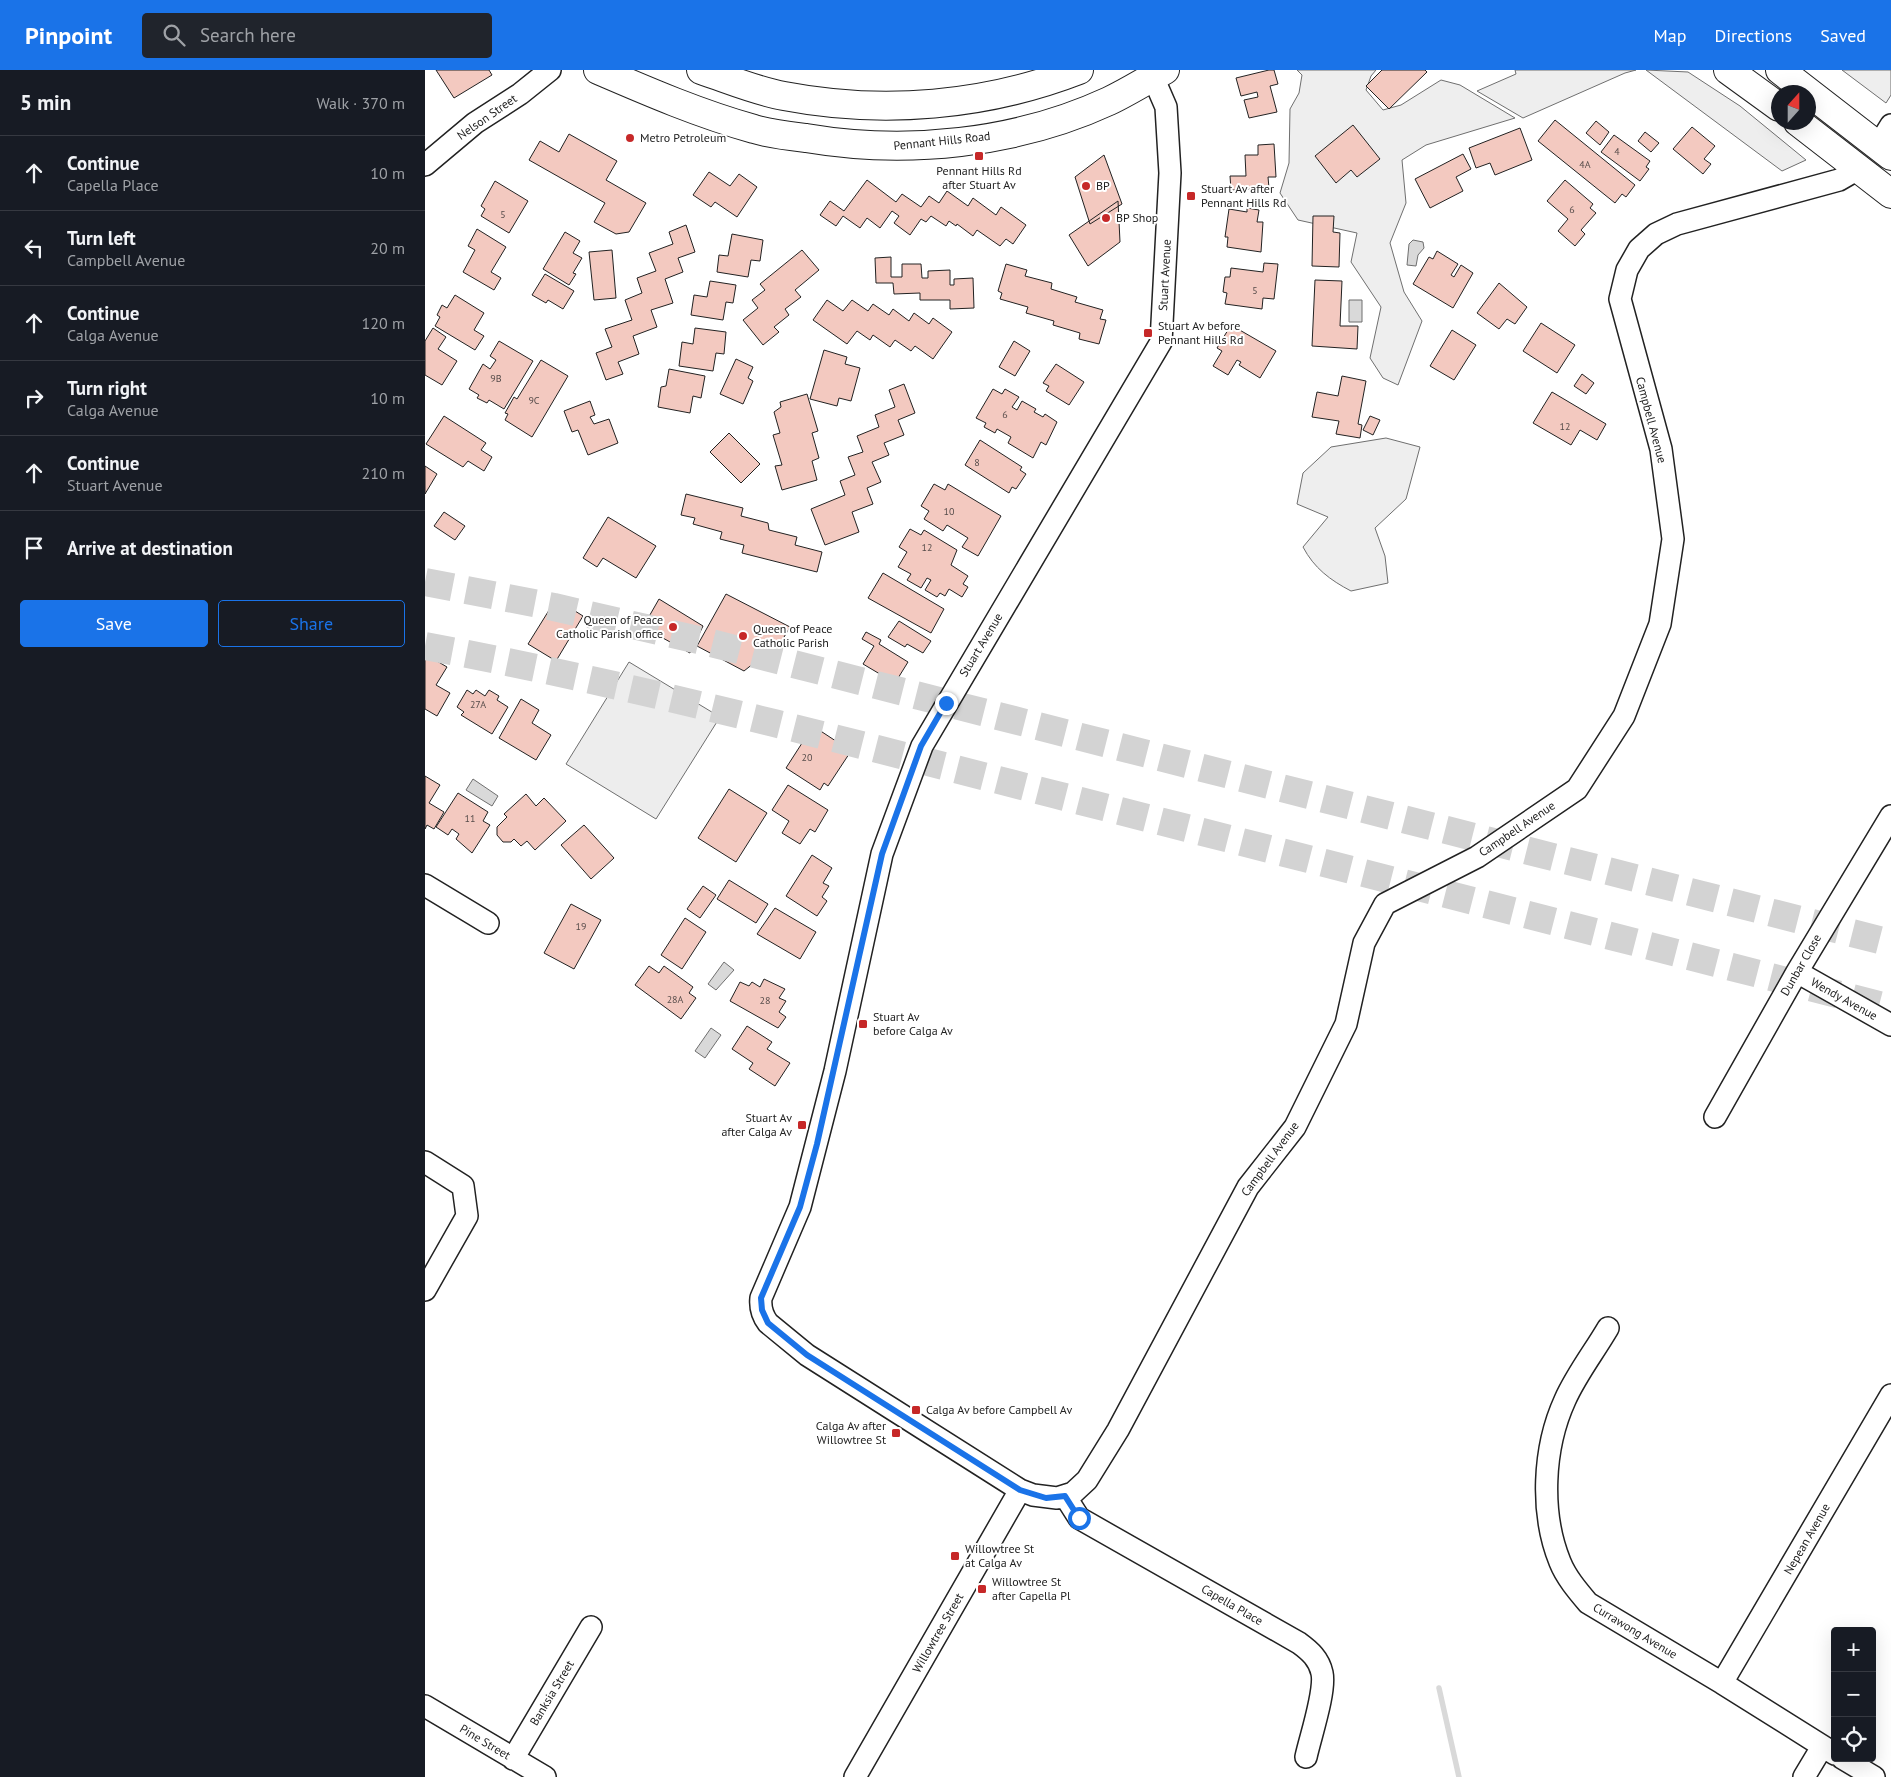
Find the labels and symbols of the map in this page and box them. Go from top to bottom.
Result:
north arrow [1771,85,1816,130]
street label: Nelson Street [454,90,520,143]
street label: Pennant Hills Road [893,128,991,153]
place label: Metro Petroleum [640,130,726,145]
marker: Metro Petroleum [624,132,636,144]
house number: 4 [1614,145,1620,158]
marker: Pennant Hills Rd after Stuart Av [973,150,985,162]
house number: 4A [1579,158,1591,171]
place label: Pennant Hills Rd after Stuart Av [936,163,1022,192]
place label: BP [1096,178,1110,193]
marker: BP [1080,180,1092,192]
place label: Stuart Av after Pennant Hills Rd [1201,181,1286,210]
marker: Stuart Av after Pennant Hills Rd [1185,190,1197,202]
house number: 6 [1569,203,1575,216]
house number: 5 [500,208,506,221]
place label: BP Shop [1116,210,1158,225]
marker: BP Shop [1100,212,1112,224]
street label: Stuart Avenue [1155,239,1174,311]
house number: 5 [1252,284,1258,297]
place label: Stuart Av before Pennant Hills Rd [1158,318,1243,347]
marker: Stuart Av before Pennant Hills Rd [1142,327,1154,339]
house number: 9B [490,372,502,385]
street label: Campbell Avenue [1633,375,1670,465]
house number: 9C [528,394,540,407]
house number: 6 [1002,408,1008,421]
house number: 12 [1560,420,1570,433]
house number: 8 [974,456,980,469]
house number: 10 [944,505,955,518]
house number: 12 [922,541,932,554]
street label: Stuart Avenue [956,610,1005,679]
place label: Queen of Peace Catholic Parish office [556,612,663,641]
marker: Queen of Peace Catholic Parish office [667,621,679,633]
place label: Queen of Peace Catholic Parish [753,621,832,650]
marker: Queen of Peace Catholic Parish [737,630,749,642]
route end [935,692,958,715]
house number: 27A [470,698,486,711]
house number: 20 [802,751,813,764]
street label: Campbell Avenue [1476,798,1558,860]
house number: 11 [465,812,475,825]
house number: 19 [576,920,586,933]
street label: Dunbar Close [1777,931,1824,998]
street label: Wendy Avenue [1808,974,1880,1023]
house number: 28A [667,993,684,1006]
house number: 28 [760,994,770,1007]
place label: Stuart Av before Calga Av [873,1009,953,1038]
marker: Stuart Av before Calga Av [857,1018,869,1030]
place label: Stuart Av after Calga Av [721,1110,792,1139]
street label: Campbell Avenue [1237,1118,1302,1199]
marker: Stuart Av after Calga Av [796,1119,808,1131]
place label: Calga Av before Campbell Av [926,1402,1072,1417]
marker: Calga Av before Campbell Av [910,1404,922,1416]
place label: Calga Av after Willowtree St [816,1418,886,1447]
marker: Calga Av after Willowtree St [890,1427,902,1439]
street label: Nepean Avenue [1780,1501,1833,1577]
route start [1068,1507,1091,1530]
place label: Willowtree St at Calga Av [965,1541,1034,1570]
marker: Willowtree St at Calga Av [949,1550,961,1562]
place label: Willowtree St after Capella Pl [992,1574,1071,1603]
street label: Capella Place [1199,1581,1266,1628]
marker: Willowtree St after Capella Pl [976,1583,988,1595]
street label: Willowtree Street [909,1590,966,1675]
street label: Currawong Avenue [1590,1600,1680,1662]
street label: Banksia Street [526,1657,577,1728]
street label: Pine Street [457,1721,513,1763]

